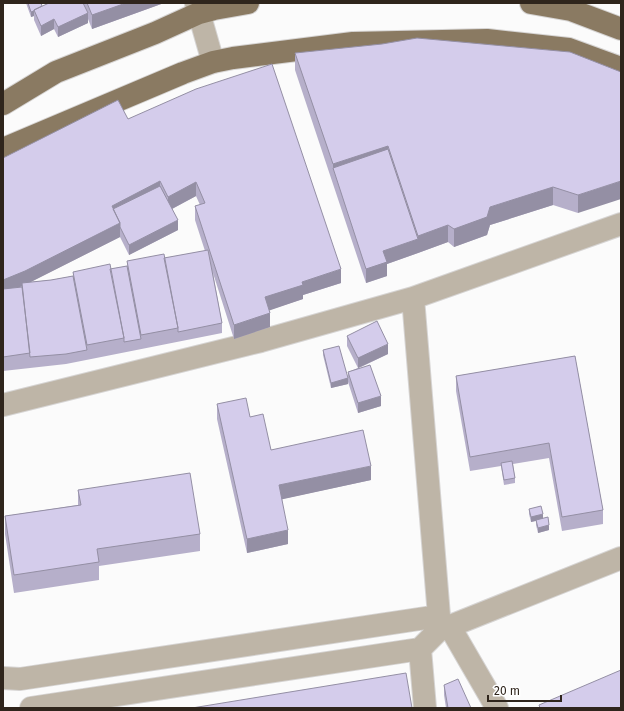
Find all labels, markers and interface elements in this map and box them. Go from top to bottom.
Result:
scale bar [488,677,561,703]
text: 20 m [494,684,520,698]

